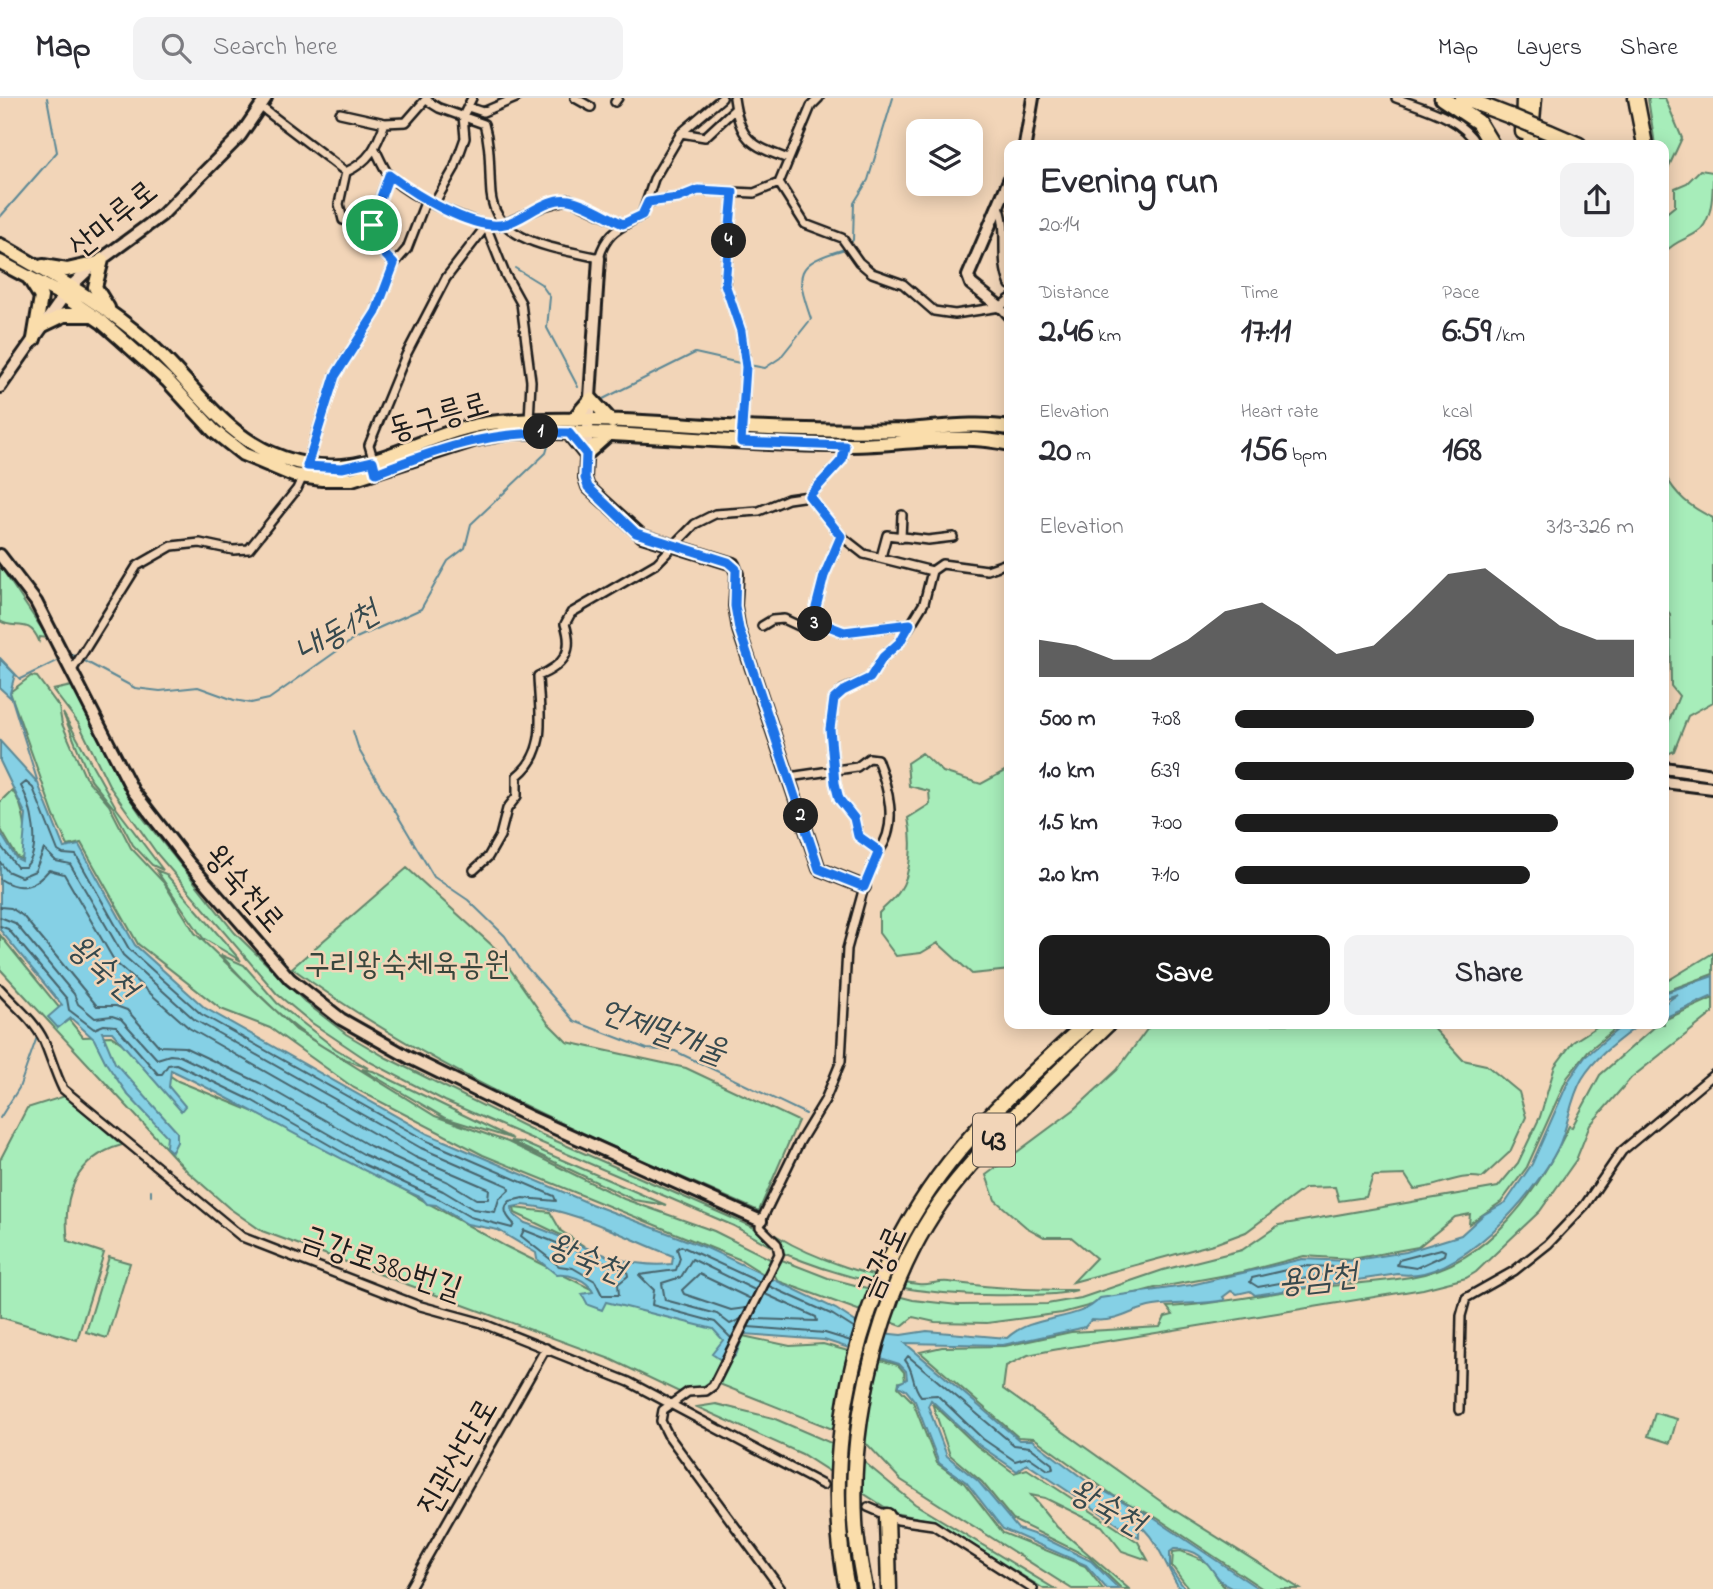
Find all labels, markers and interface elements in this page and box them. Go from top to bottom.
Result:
search box [133,17,623,80]
text: Map [35,24,91,72]
icon: search [157,29,195,67]
text: Search here [213,29,337,67]
text: Map [1438,31,1478,66]
text: Layers [1516,31,1582,66]
text: Share [1620,31,1678,66]
map controls [906,119,983,196]
button: layers [906,119,983,196]
text: Evening run [1039,155,1218,211]
button: share [1560,163,1634,237]
street label: 산마루로 [59,170,169,271]
pin [342,195,402,255]
icon: arrive [353,206,391,244]
text: 20:14 [1039,209,1079,242]
pin: 4 [712,223,746,258]
text: 4 [725,227,732,254]
text: Distance [1039,280,1109,307]
text: Time [1241,280,1278,307]
text: Pace [1442,280,1479,307]
text: 2.46 [1039,307,1093,358]
text: 17:11 [1241,307,1291,358]
text: 6:59 [1442,307,1491,358]
text: km [1093,323,1121,350]
text: /km [1491,323,1525,350]
street label: 동구릉로 [383,382,495,455]
text: Elevation [1039,399,1109,426]
text: Heart rate [1241,399,1319,426]
text: kcal [1442,399,1473,426]
pin: 1 [524,414,558,450]
text: 1 [537,418,544,445]
text: 20 [1039,426,1072,477]
text: 156 [1241,426,1287,477]
text: 168 [1442,426,1482,477]
text: m [1072,442,1091,469]
text: bpm [1287,442,1327,469]
text: Elevation [1039,511,1124,544]
text: 313–326 m [1546,511,1634,544]
water label: 내동1천 [287,588,392,677]
pin: 3 [798,606,832,642]
text: 3 [811,610,818,637]
text: 500 m [1039,703,1096,736]
text: 7:08 [1151,703,1181,736]
text: 1.0 km [1039,755,1095,788]
text: 6:39 [1151,755,1180,788]
pin: 2 [784,798,818,834]
text: 2 [796,802,805,829]
text: 1.5 km [1039,807,1098,840]
text: 7:00 [1151,807,1182,840]
street label: 왕숙천로 [192,836,295,945]
text: 2.0 km [1039,859,1099,892]
text: 7:10 [1151,859,1180,892]
water label: 왕숙천 [56,925,150,1016]
button: Save [1039,935,1330,1015]
button: Share [1344,935,1634,1015]
park label: 구리왕숙체육공원 [304,943,510,990]
water label: 언제말개울 [592,987,735,1079]
road number: 43 [973,1114,1015,1166]
street label: 금강로380번길 [294,1216,468,1315]
street label: 금강로 [847,1219,921,1308]
water label: 왕숙천 [540,1223,635,1298]
water label: 용암천 [1275,1252,1363,1308]
street label: 진관산단로 [406,1390,512,1525]
water label: 왕숙천 [1060,1468,1156,1550]

